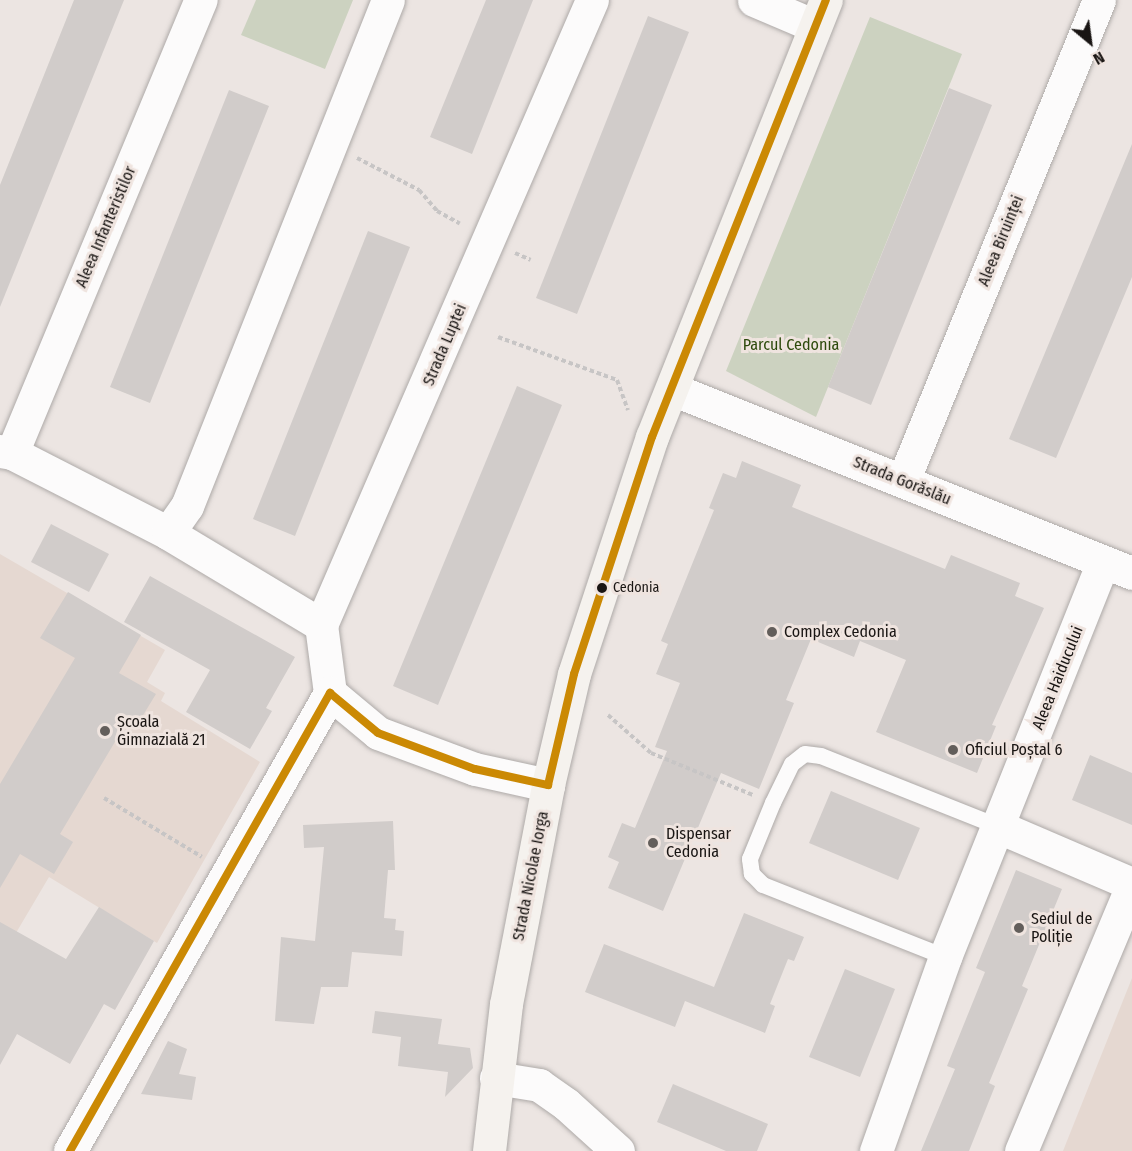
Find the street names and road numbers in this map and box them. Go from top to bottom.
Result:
street label: Aleea Infanteristilor [72,163,140,291]
street label: Aleea Biruinței [974,193,1028,289]
street label: Strada Luptei [419,301,471,389]
street label: Strada Gorăslău [850,453,954,509]
street label: Aleea Haiducului [1028,623,1088,733]
street label: Strada Nicolae Iorga [509,810,553,942]

